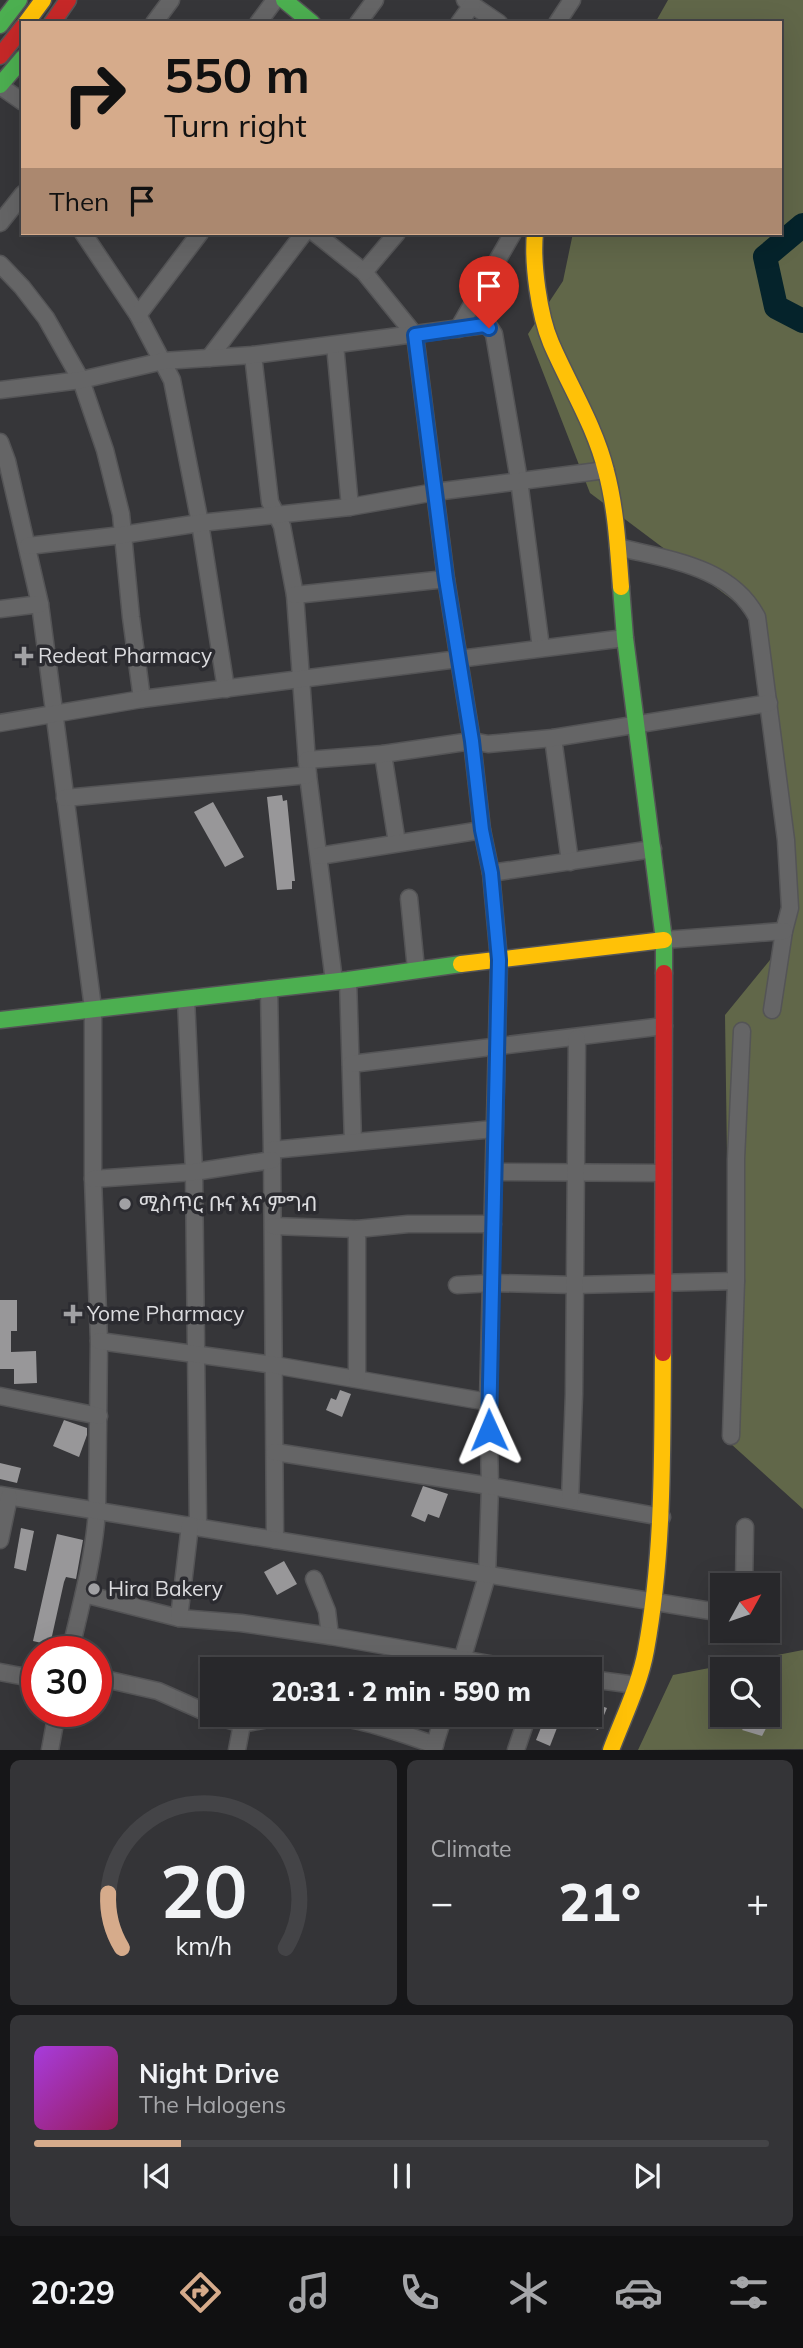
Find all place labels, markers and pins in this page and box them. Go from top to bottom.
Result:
pin [459,256,519,328]
place label: Redeat Pharmacy [38,642,212,668]
marker: Redeat Pharmacy [16,648,32,664]
place label: ሚስጥር ቡና እና ምግብ [139,1190,317,1216]
marker: ሚስጥር ቡና እና ምግብ [117,1196,133,1212]
place label: Yome Pharmacy [86,1300,244,1326]
marker: Yome Pharmacy [65,1306,81,1322]
place label: Hira Bakery [108,1575,223,1601]
marker: Hira Bakery [86,1581,102,1597]

